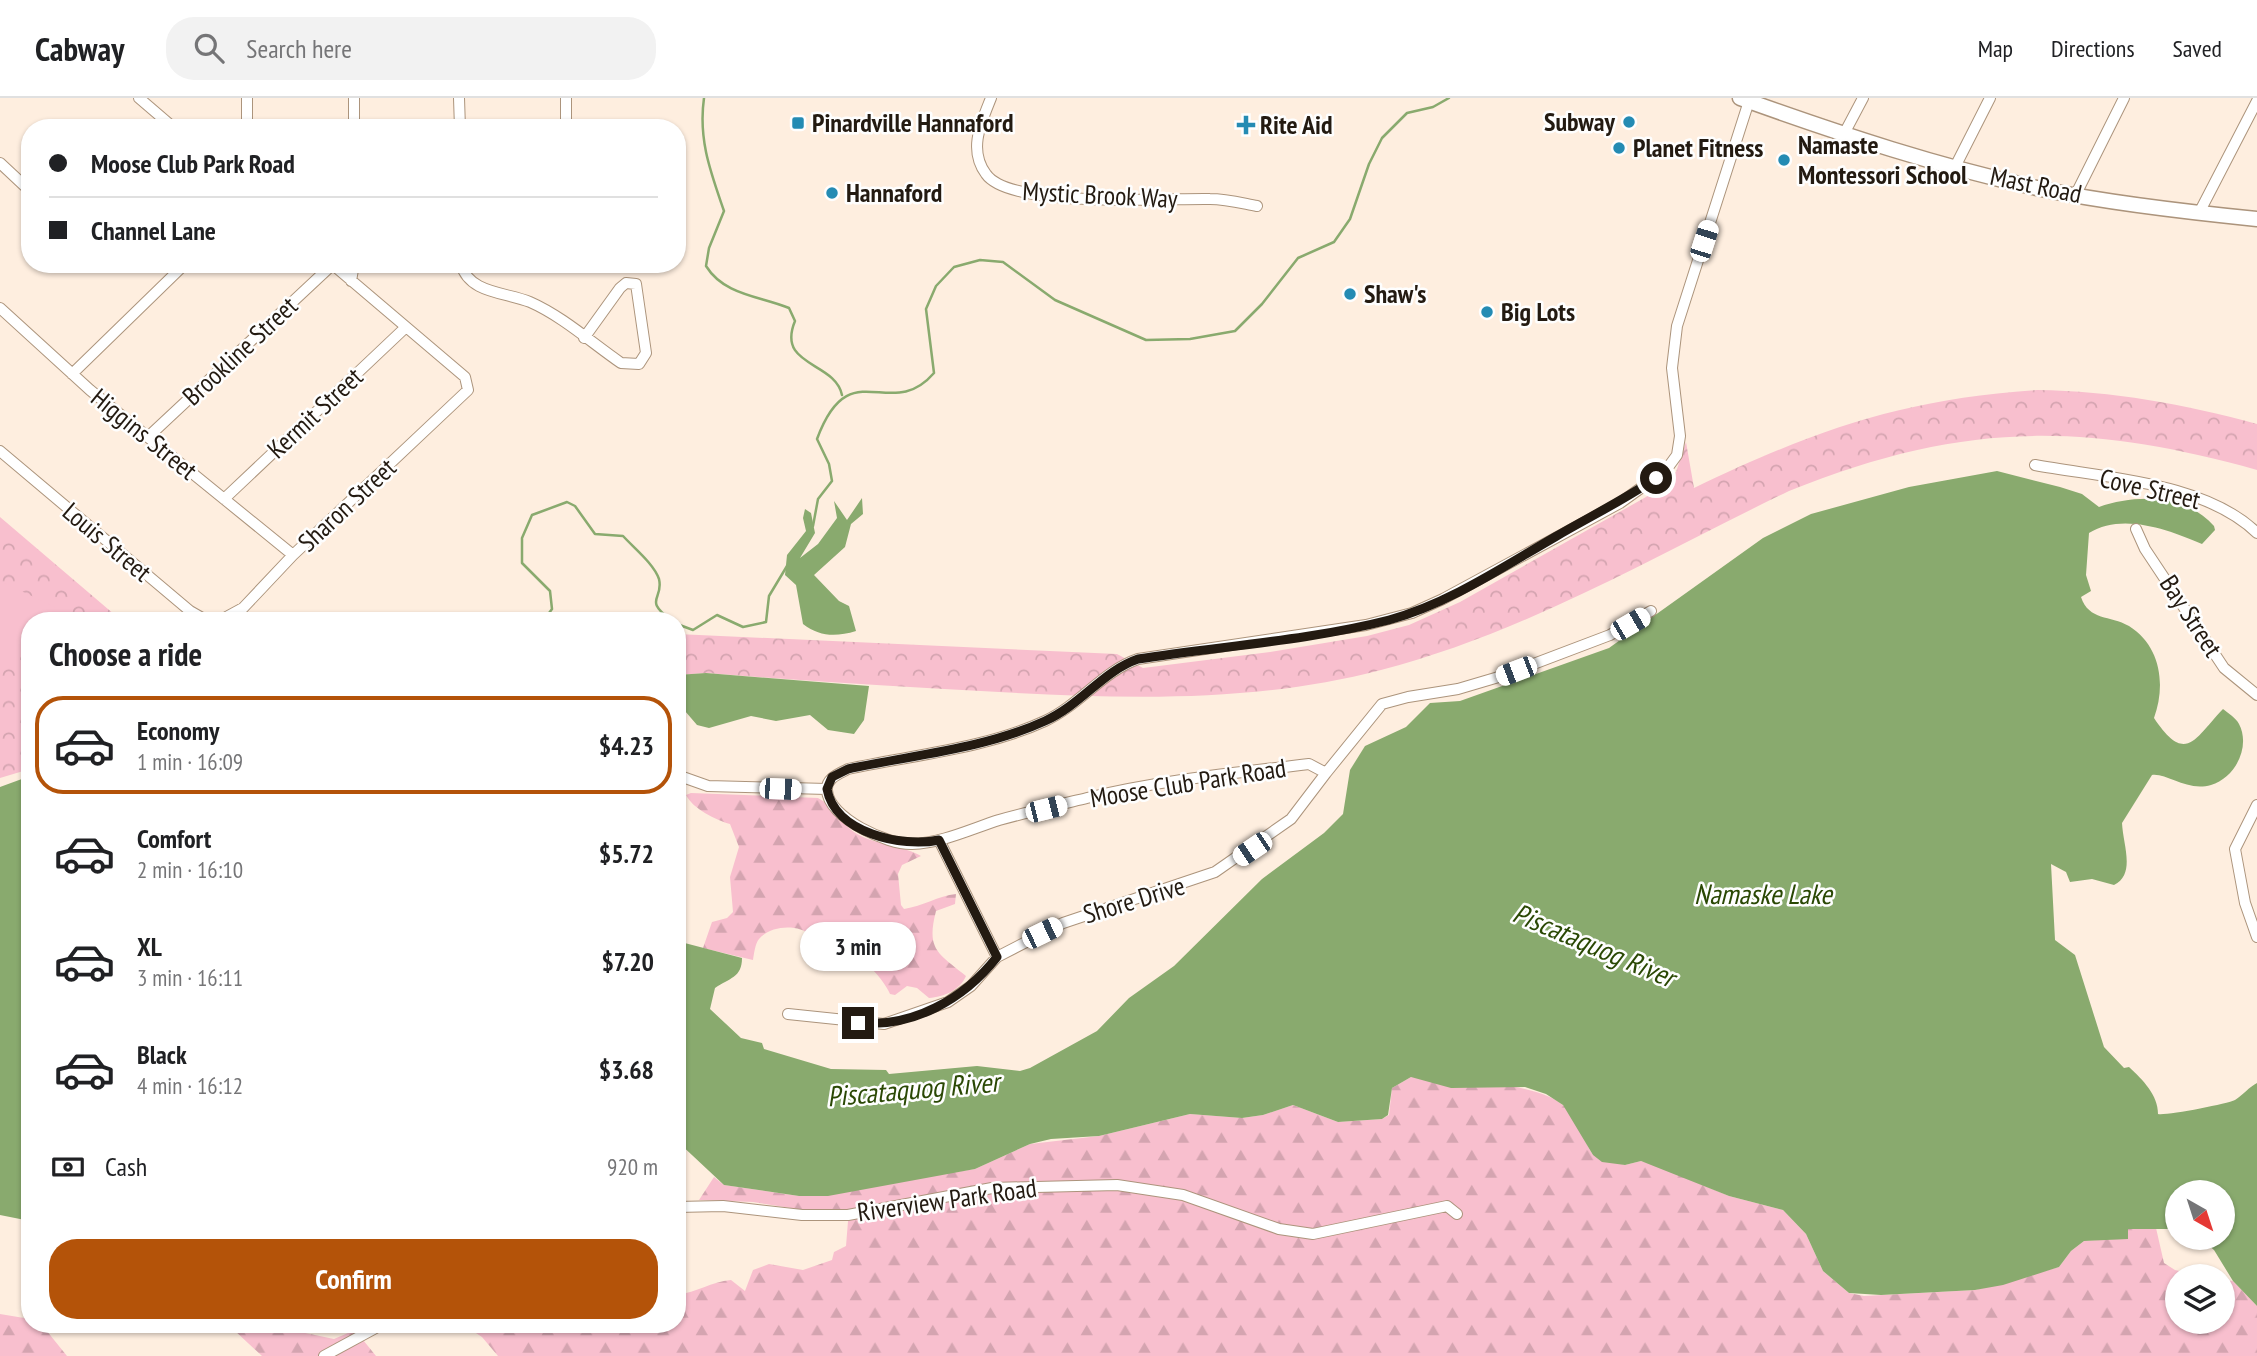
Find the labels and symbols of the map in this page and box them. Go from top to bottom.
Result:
place label: Subway [1544,105,1616,138]
place label: Pinardville Hannaford [812,106,1014,139]
place label: Rite Aid [1260,108,1333,141]
marker: Subway [1621,114,1637,130]
marker: Pinardville Hannaford [790,115,806,131]
marker: Rite Aid [1238,117,1254,133]
place label: Namaste Montessori School [1798,128,1968,191]
place label: Planet Fitness [1633,131,1763,164]
marker: Planet Fitness [1611,140,1627,156]
marker: Namaste Montessori School [1776,152,1792,168]
street label: Mast Road [1987,159,2085,210]
street label: Mystic Brook Way [1022,174,1179,215]
place label: Hannaford [846,176,942,209]
marker: Hannaford [824,185,840,201]
car [1688,218,1721,264]
place label: Shaw's [1364,277,1426,310]
marker: Shaw's [1342,286,1358,302]
street label: Brookline Street [175,289,304,412]
place label: Big Lots [1501,295,1575,328]
marker: Big Lots [1479,304,1495,320]
street label: Kermit Street [260,360,369,465]
street label: Higgins Street [84,381,204,486]
street label: Sharon Street [291,451,403,558]
street label: Cove Street [2097,461,2204,516]
route start [1640,462,1672,494]
street label: Louis Street [56,495,159,588]
street label: Bay Street [2153,569,2230,663]
car [1607,604,1654,644]
car [1493,654,1540,688]
street label: Moose Club Park Road [1088,751,1288,814]
car [759,778,802,800]
car [1024,794,1069,824]
car [1229,829,1276,869]
street label: Shore Drive [1079,868,1189,931]
water label: Namaske Lake [1694,875,1834,912]
water label: Piscataquog River [1508,894,1685,997]
car [1019,914,1066,952]
callout: 3 min [800,922,916,970]
route end [842,1007,874,1039]
water label: Piscataquog River [826,1062,1005,1114]
street label: Riverview Park Road [855,1171,1039,1228]
north arrow [2165,1180,2235,1250]

